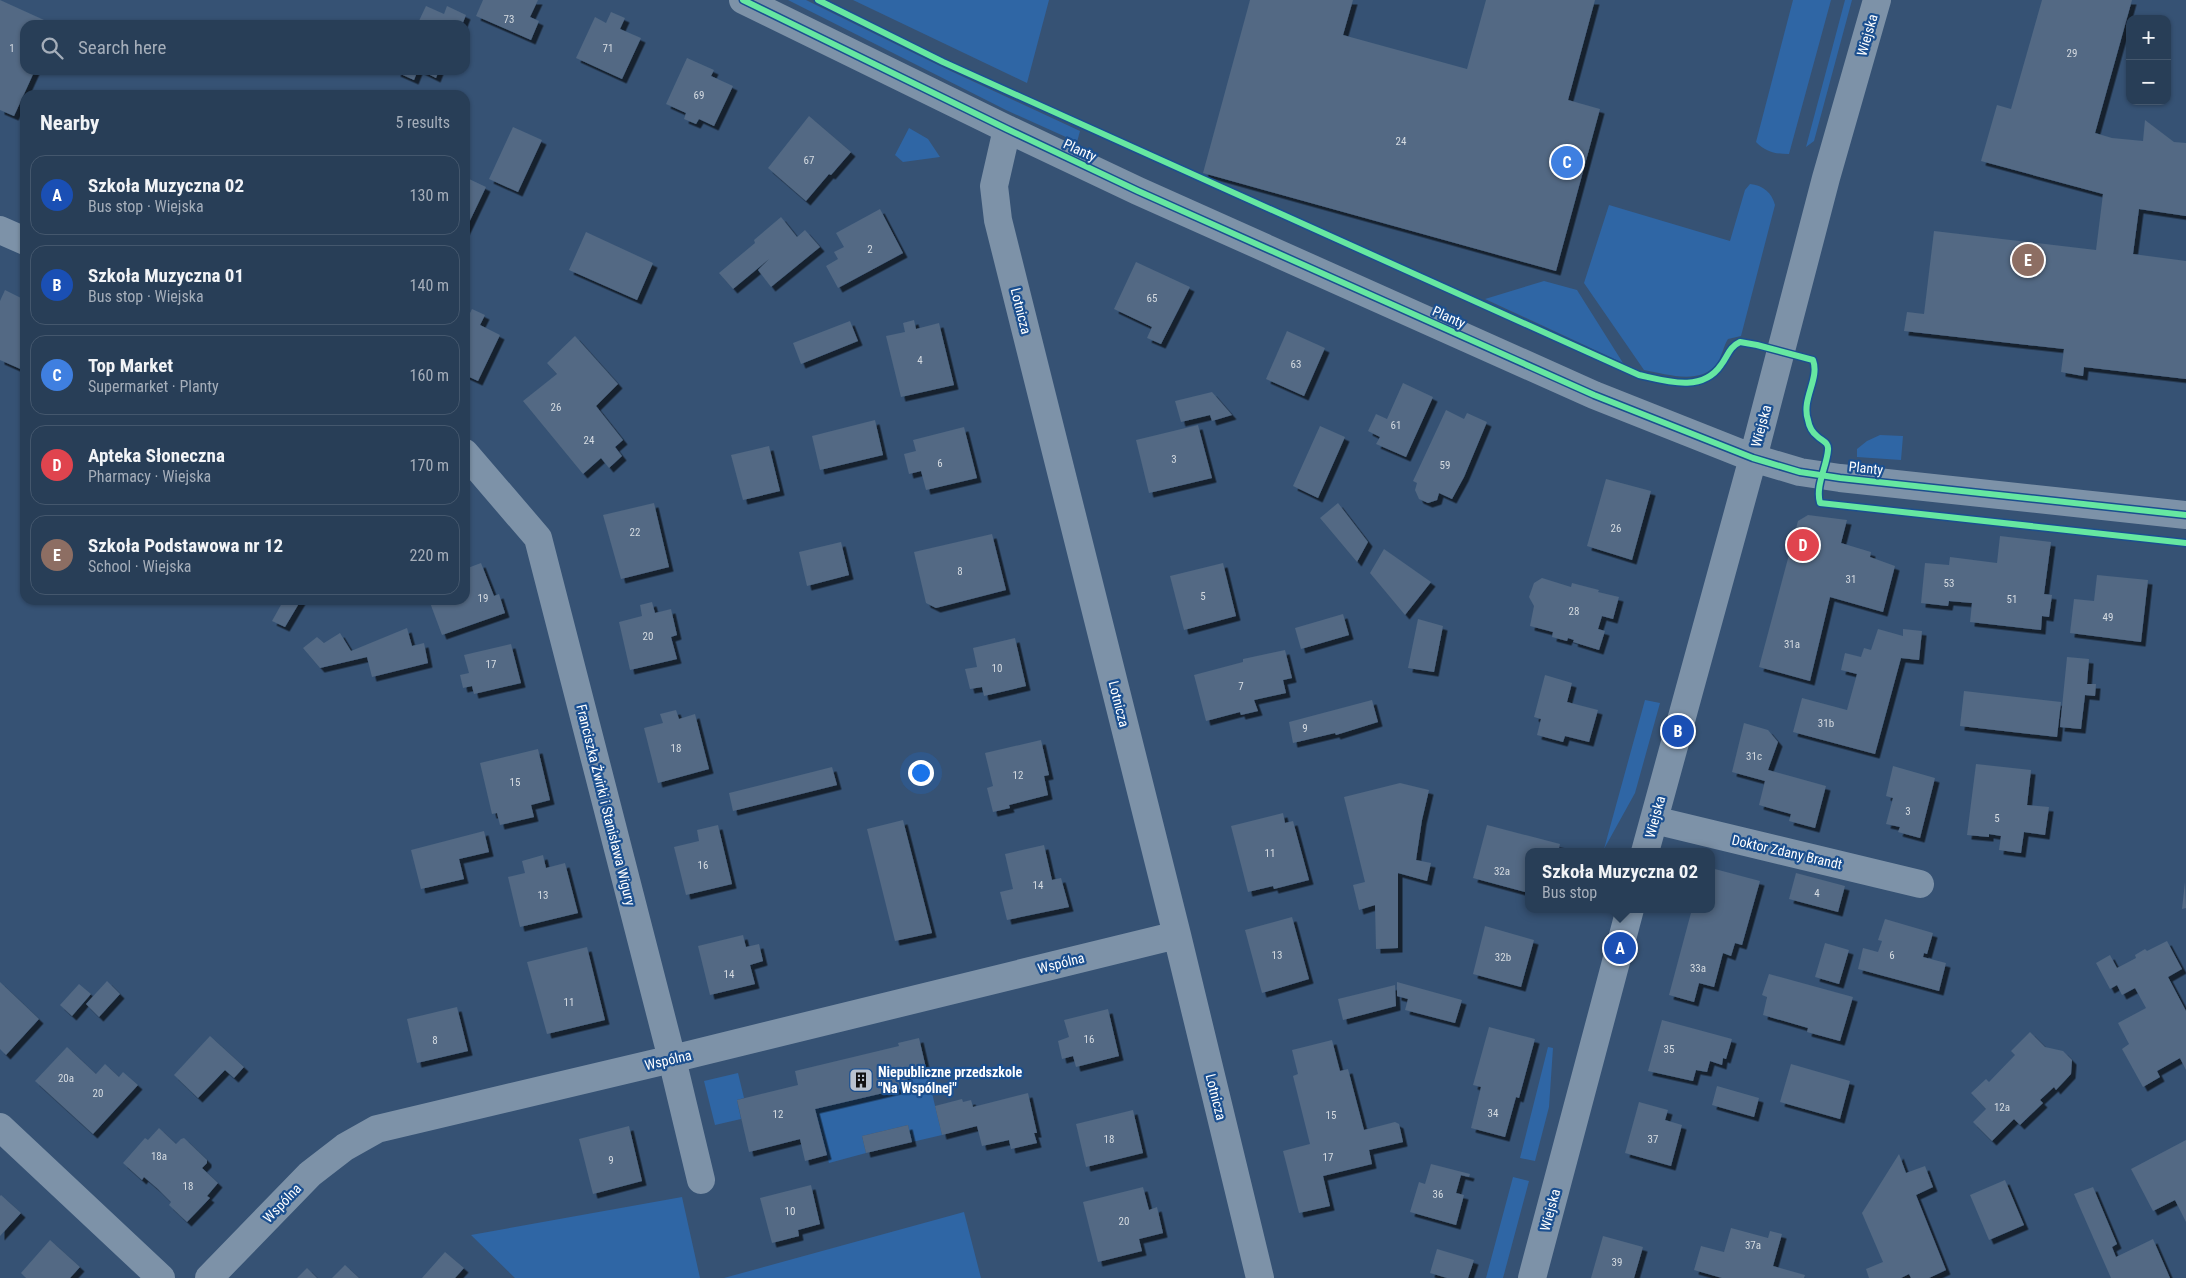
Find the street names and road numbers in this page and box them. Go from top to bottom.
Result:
street label: Wiejska [1853,12,1881,58]
street label: Planty [1061,135,1099,165]
street label: Lotnicza [1008,286,1034,336]
street label: Planty [1430,303,1468,331]
street label: Wiejska [1748,403,1774,449]
street label: Planty [1848,458,1884,478]
street label: Lotnicza [1106,679,1132,729]
street label: Franciszka Żwirki i Stanisława Wigury [573,703,639,907]
street label: Wiejska [1642,794,1668,840]
street label: Doktor Zdany Brandt [1730,832,1844,872]
street label: Wspólna [1036,949,1086,977]
street label: Wspólna [643,1047,693,1073]
street label: Lotnicza [1203,1072,1229,1122]
street label: Wspólna [260,1180,304,1226]
street label: Wiejska [1537,1187,1563,1233]

